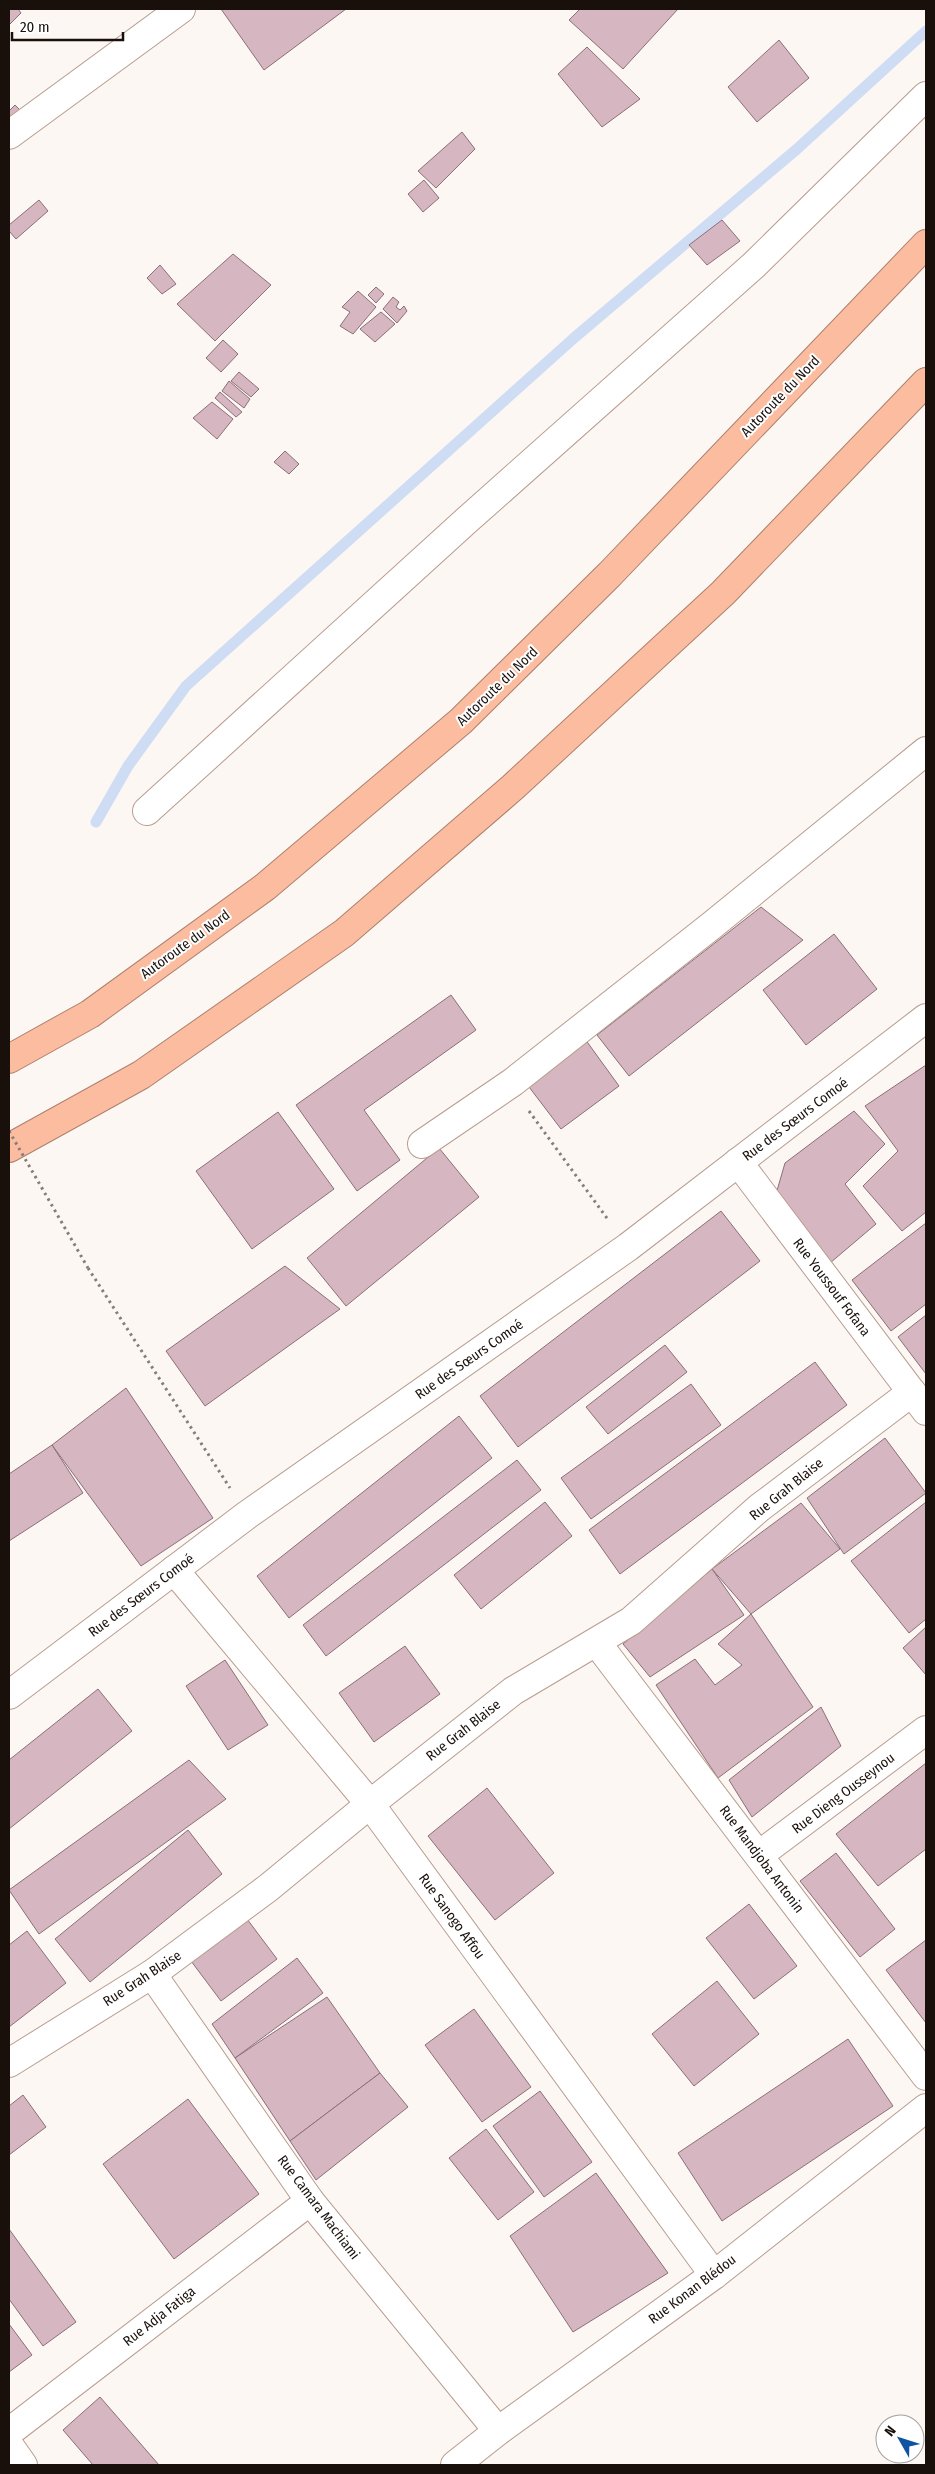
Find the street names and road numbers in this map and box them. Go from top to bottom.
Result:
street label: Autoroute du Nord [737,352,823,440]
street label: Autoroute du Nord [453,643,541,729]
street label: Autoroute du Nord [137,906,233,982]
street label: Rue des Sœurs Comoé [739,1074,852,1165]
street label: Rue Youssouf Fofana [789,1235,874,1340]
street label: Rue des Sœurs Comoé [412,1316,527,1403]
street label: Rue Grah Blaise [746,1454,827,1524]
street label: Rue des Sœurs Comoé [85,1550,198,1641]
street label: Rue Grah Blaise [423,1696,504,1765]
street label: Rue Dieng Ousseynou [789,1749,898,1838]
street label: Rue Mandjoba Antonin [716,1802,808,1916]
street label: Rue Sanogo Affou [415,1870,488,1962]
street label: Rue Grah Blaise [100,1947,185,2010]
street label: Rue Camara Machiami [274,2152,363,2263]
street label: Rue Konan Blédou [645,2251,739,2328]
street label: Rue Adja Fatiga [120,2283,199,2350]

